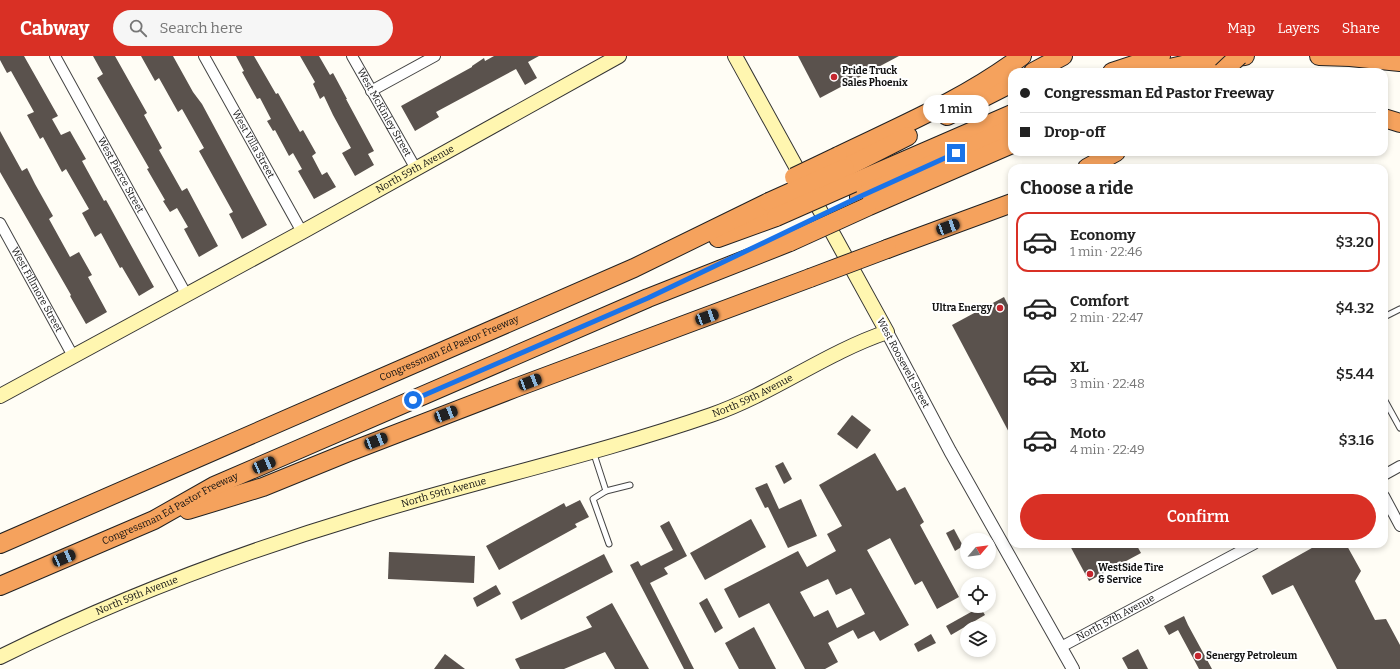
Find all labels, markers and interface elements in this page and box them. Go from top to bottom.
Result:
search box [113,10,393,46]
text: Cabway [20,17,89,40]
icon: search [127,17,149,39]
text: Search here [159,19,243,37]
text: Map [1227,20,1255,37]
text: Layers [1277,20,1320,37]
text: Share [1342,20,1380,37]
place label: Pride Truck Sales Phoenix [842,65,908,89]
street label: West McKinley Street [354,66,414,159]
marker: Pride Truck Sales Phoenix [829,72,839,82]
text: Congressman Ed Pastor Freeway [1044,84,1274,102]
callout: 1 min [923,95,989,123]
text: 1 min [940,101,972,116]
street label: West Villa Street [229,108,277,181]
text: Drop-off [1044,123,1105,141]
street label: West Pierce Street [95,135,146,215]
street label: North 59th Avenue [374,143,456,196]
route end [947,144,965,162]
text: Choose a ride [1020,177,1133,199]
car [935,217,961,237]
icon: car [1022,224,1058,260]
text: Economy [1070,226,1136,244]
text: $3.20 [1335,233,1374,251]
text: 1 min · 22:46 [1070,244,1142,259]
street label: West Fillmore Street [8,245,65,334]
icon: car [1022,290,1058,326]
text: Comfort [1070,292,1129,310]
text: $4.32 [1335,299,1374,317]
place label: Ultra Energy [932,302,992,314]
marker: Ultra Energy [995,303,1005,313]
car [694,307,720,327]
text: 2 min · 22:47 [1070,310,1143,325]
street label: Congressman Ed Pastor Freeway [378,313,521,384]
street label: West Roosevelt Street [874,316,932,411]
icon: car [1022,356,1058,392]
text: XL [1070,358,1089,376]
text: $5.44 [1336,365,1374,383]
car [517,372,543,392]
street label: North 59th Avenue [711,372,795,420]
text: 3 min · 22:48 [1070,376,1145,391]
route start [404,391,422,409]
car [433,404,459,424]
icon: car [1022,422,1058,458]
text: Moto [1070,424,1106,442]
car [363,431,389,451]
text: $3.16 [1339,431,1374,449]
text: 4 min · 22:49 [1070,442,1145,457]
car [251,455,277,475]
street label: Congressman Ed Pastor Freeway [100,470,241,548]
street label: North 59th Avenue [400,475,488,510]
button: Confirm [1020,494,1376,540]
north arrow [960,533,996,569]
map controls [960,533,996,657]
car [51,548,77,568]
place label: WestSide Tire & Service [1098,562,1164,586]
marker: WestSide Tire & Service [1085,569,1095,579]
street label: North 59th Avenue [94,574,180,618]
button: locate [960,577,996,613]
street label: North 57th Avenue [1075,592,1157,644]
button: layers [960,621,996,657]
place label: Senergy Petroleum [1206,650,1298,662]
marker: Senergy Petroleum [1193,651,1203,661]

